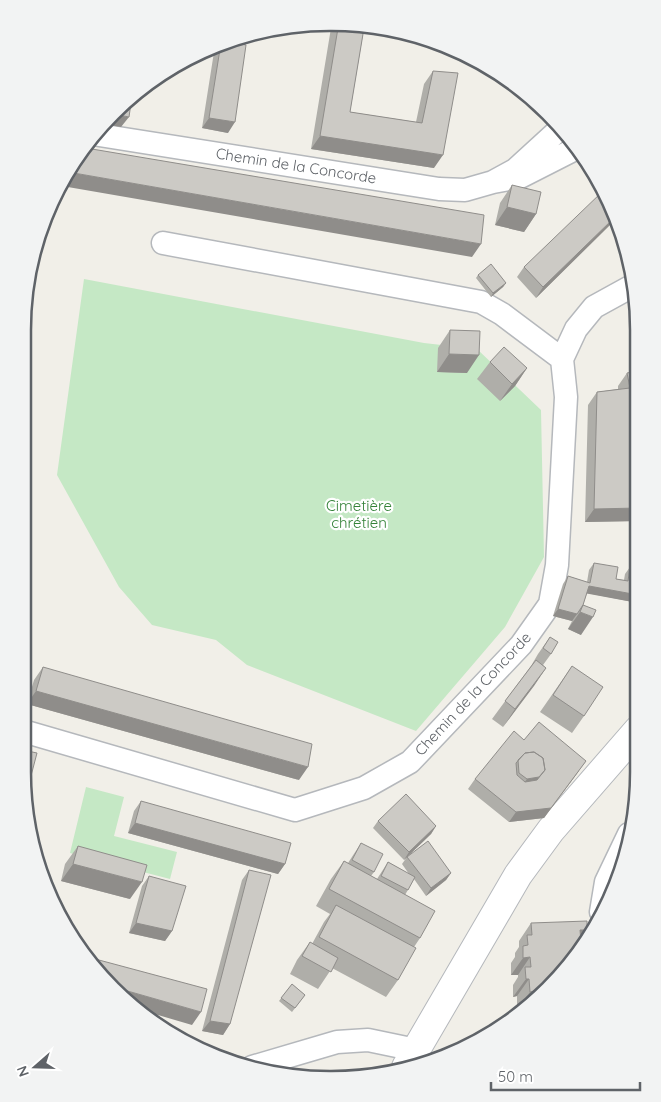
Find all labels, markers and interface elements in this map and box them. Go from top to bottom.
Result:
street label: Chemin de la Concorde [215,143,378,188]
park label: Cimetière chrétien [326,496,392,532]
street label: Chemin de la Concorde [410,628,535,759]
north arrow [10,1042,60,1092]
scale bar [491,1060,640,1092]
text: N [13,1064,33,1079]
text: 50 m [498,1067,533,1086]

